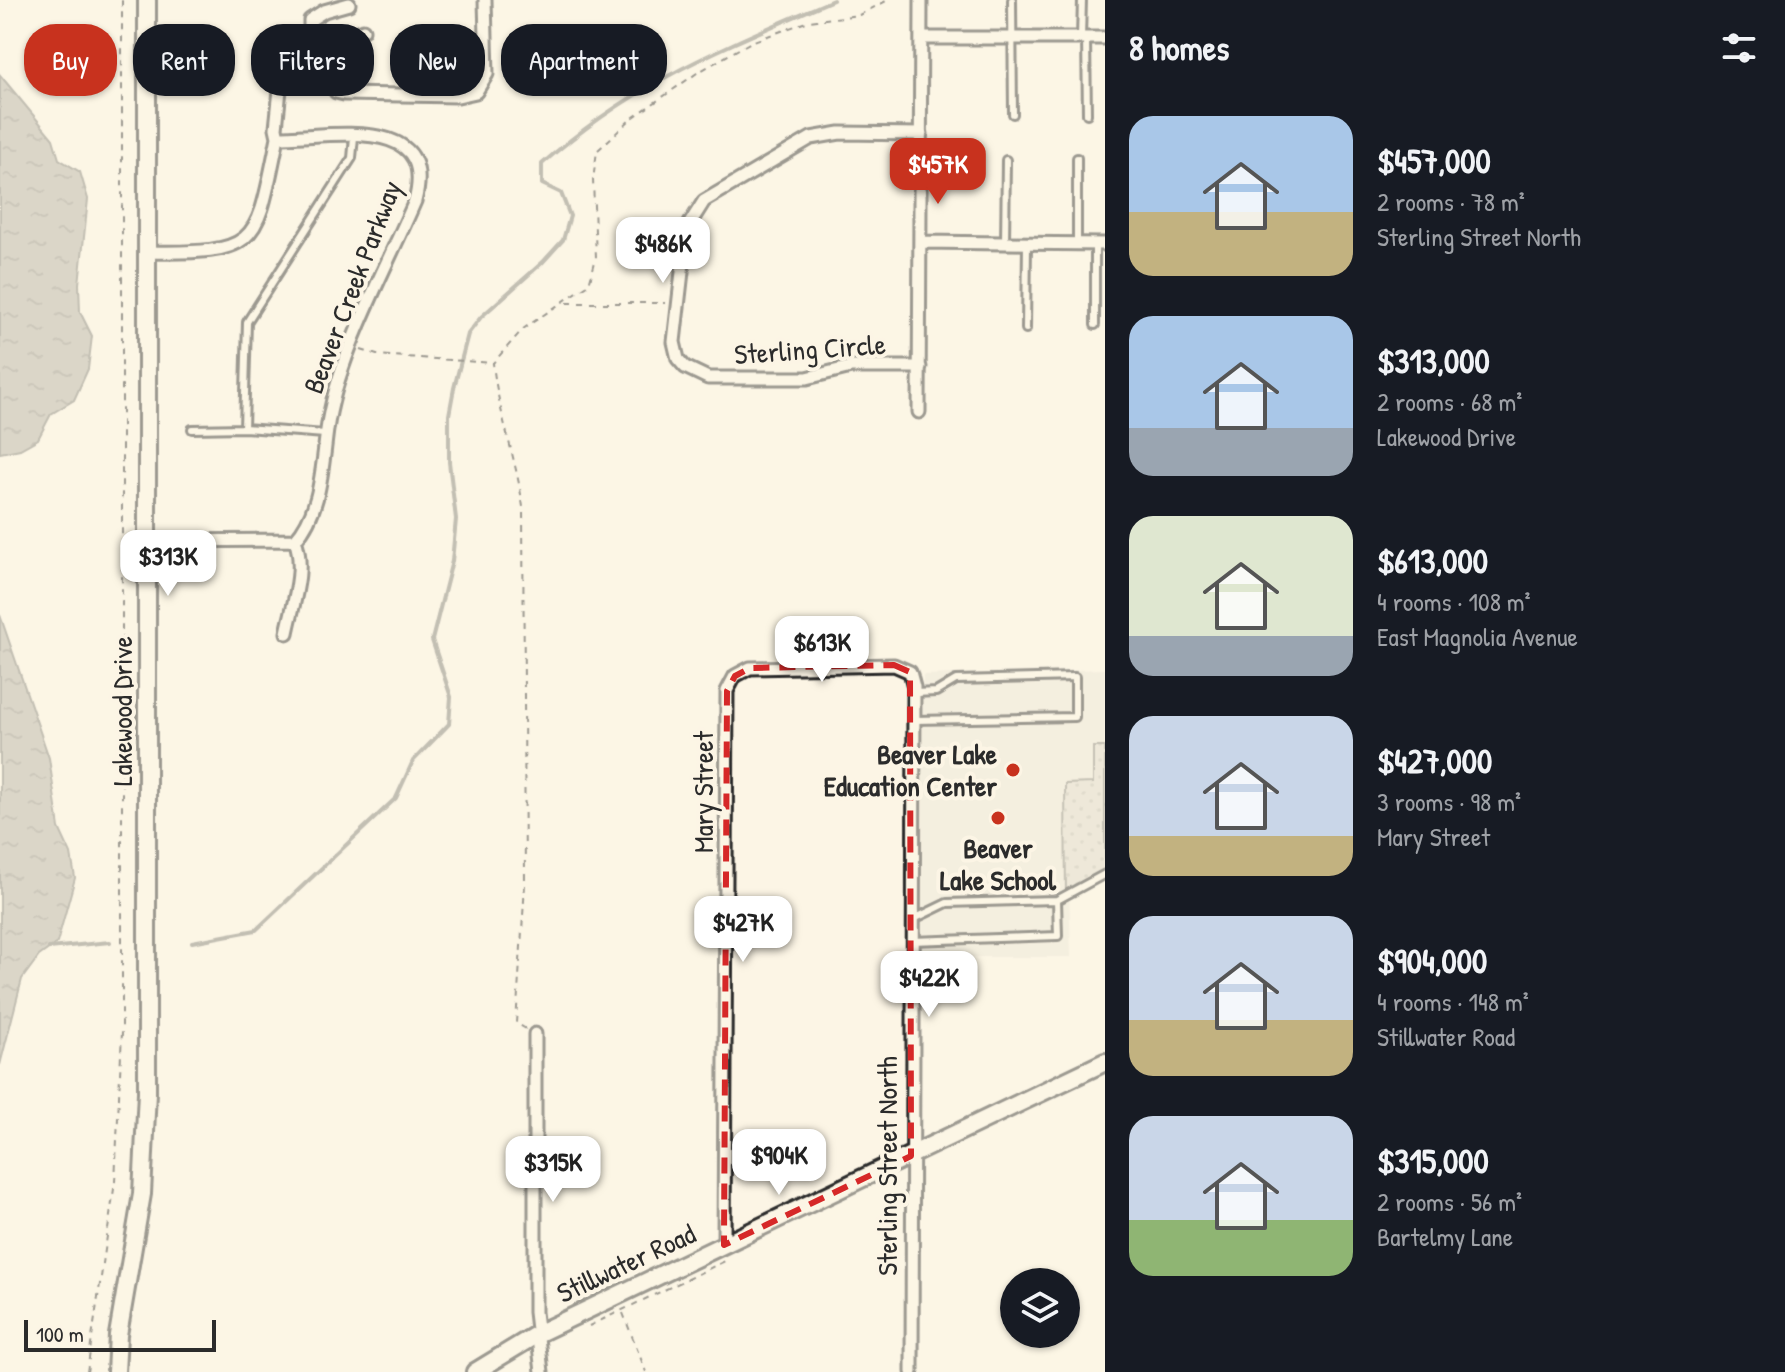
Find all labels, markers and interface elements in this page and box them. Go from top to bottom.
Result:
chip: Buy [24,24,117,96]
chip: Rent [133,24,235,96]
chip: Filters [251,24,374,96]
chip: New [390,24,485,96]
chip: Apartment [501,24,667,96]
text: 8 homes [1129,25,1229,71]
icon: filters [1717,26,1761,70]
pin: $457K [882,138,994,206]
text: $457,000 [1377,138,1491,184]
text: $457K [908,146,968,181]
icon: home [1193,148,1289,244]
street label: Beaver Creek Parkway [294,175,410,399]
text: 2 rooms · 78 m² [1377,184,1525,219]
pin: $486K [607,217,719,285]
text: Sterling Street North [1377,219,1581,254]
text: $486K [634,225,692,260]
street label: Sterling Circle [733,325,887,373]
text: $313,000 [1377,338,1490,384]
icon: home [1193,348,1289,444]
text: 2 rooms · 68 m² [1377,384,1522,419]
text: Lakewood Drive [1377,419,1516,454]
pin: $313K [112,530,224,598]
text: $313K [138,538,198,573]
text: $613,000 [1377,538,1488,584]
icon: home [1193,548,1289,644]
text: 4 rooms · 108 m² [1377,584,1531,619]
pin: $613K [766,616,878,684]
text: East Magnolia Avenue [1377,619,1578,654]
text: $613K [793,624,851,659]
street label: Lakewood Drive [103,636,141,786]
street label: Mary Street [684,731,722,853]
place label: Beaver Lake Education Center [824,735,998,805]
text: $427,000 [1377,738,1492,784]
icon: home [1193,748,1289,844]
marker: Beaver Lake Education Center [1004,761,1022,779]
text: 3 rooms · 98 m² [1377,784,1521,819]
marker: Beaver Lake School [989,809,1007,827]
text: Mary Street [1377,819,1490,854]
place label: Beaver Lake School [940,829,1057,899]
pin: $427K [687,896,799,964]
text: $427K [712,904,774,939]
text: $904,000 [1377,938,1487,984]
icon: home [1193,948,1289,1044]
pin: $422K [873,951,985,1019]
text: $422K [899,959,959,994]
text: 4 rooms · 148 m² [1377,984,1529,1019]
text: Stillwater Road [1377,1019,1515,1054]
street label: Sterling Street North [868,1056,906,1276]
pin: $904K [723,1129,835,1197]
pin: $315K [497,1136,609,1204]
text: $904K [750,1137,808,1172]
text: $315,000 [1377,1138,1489,1184]
text: $315K [524,1144,582,1179]
icon: home [1193,1148,1289,1244]
text: 2 rooms · 56 m² [1377,1184,1522,1219]
street label: Stillwater Road [551,1214,701,1312]
text: Bartelmy Lane [1377,1219,1513,1254]
map controls [1000,1268,1080,1348]
button: layers [1000,1268,1080,1348]
scale bar [24,1316,216,1352]
text: 100 m [36,1319,84,1349]

